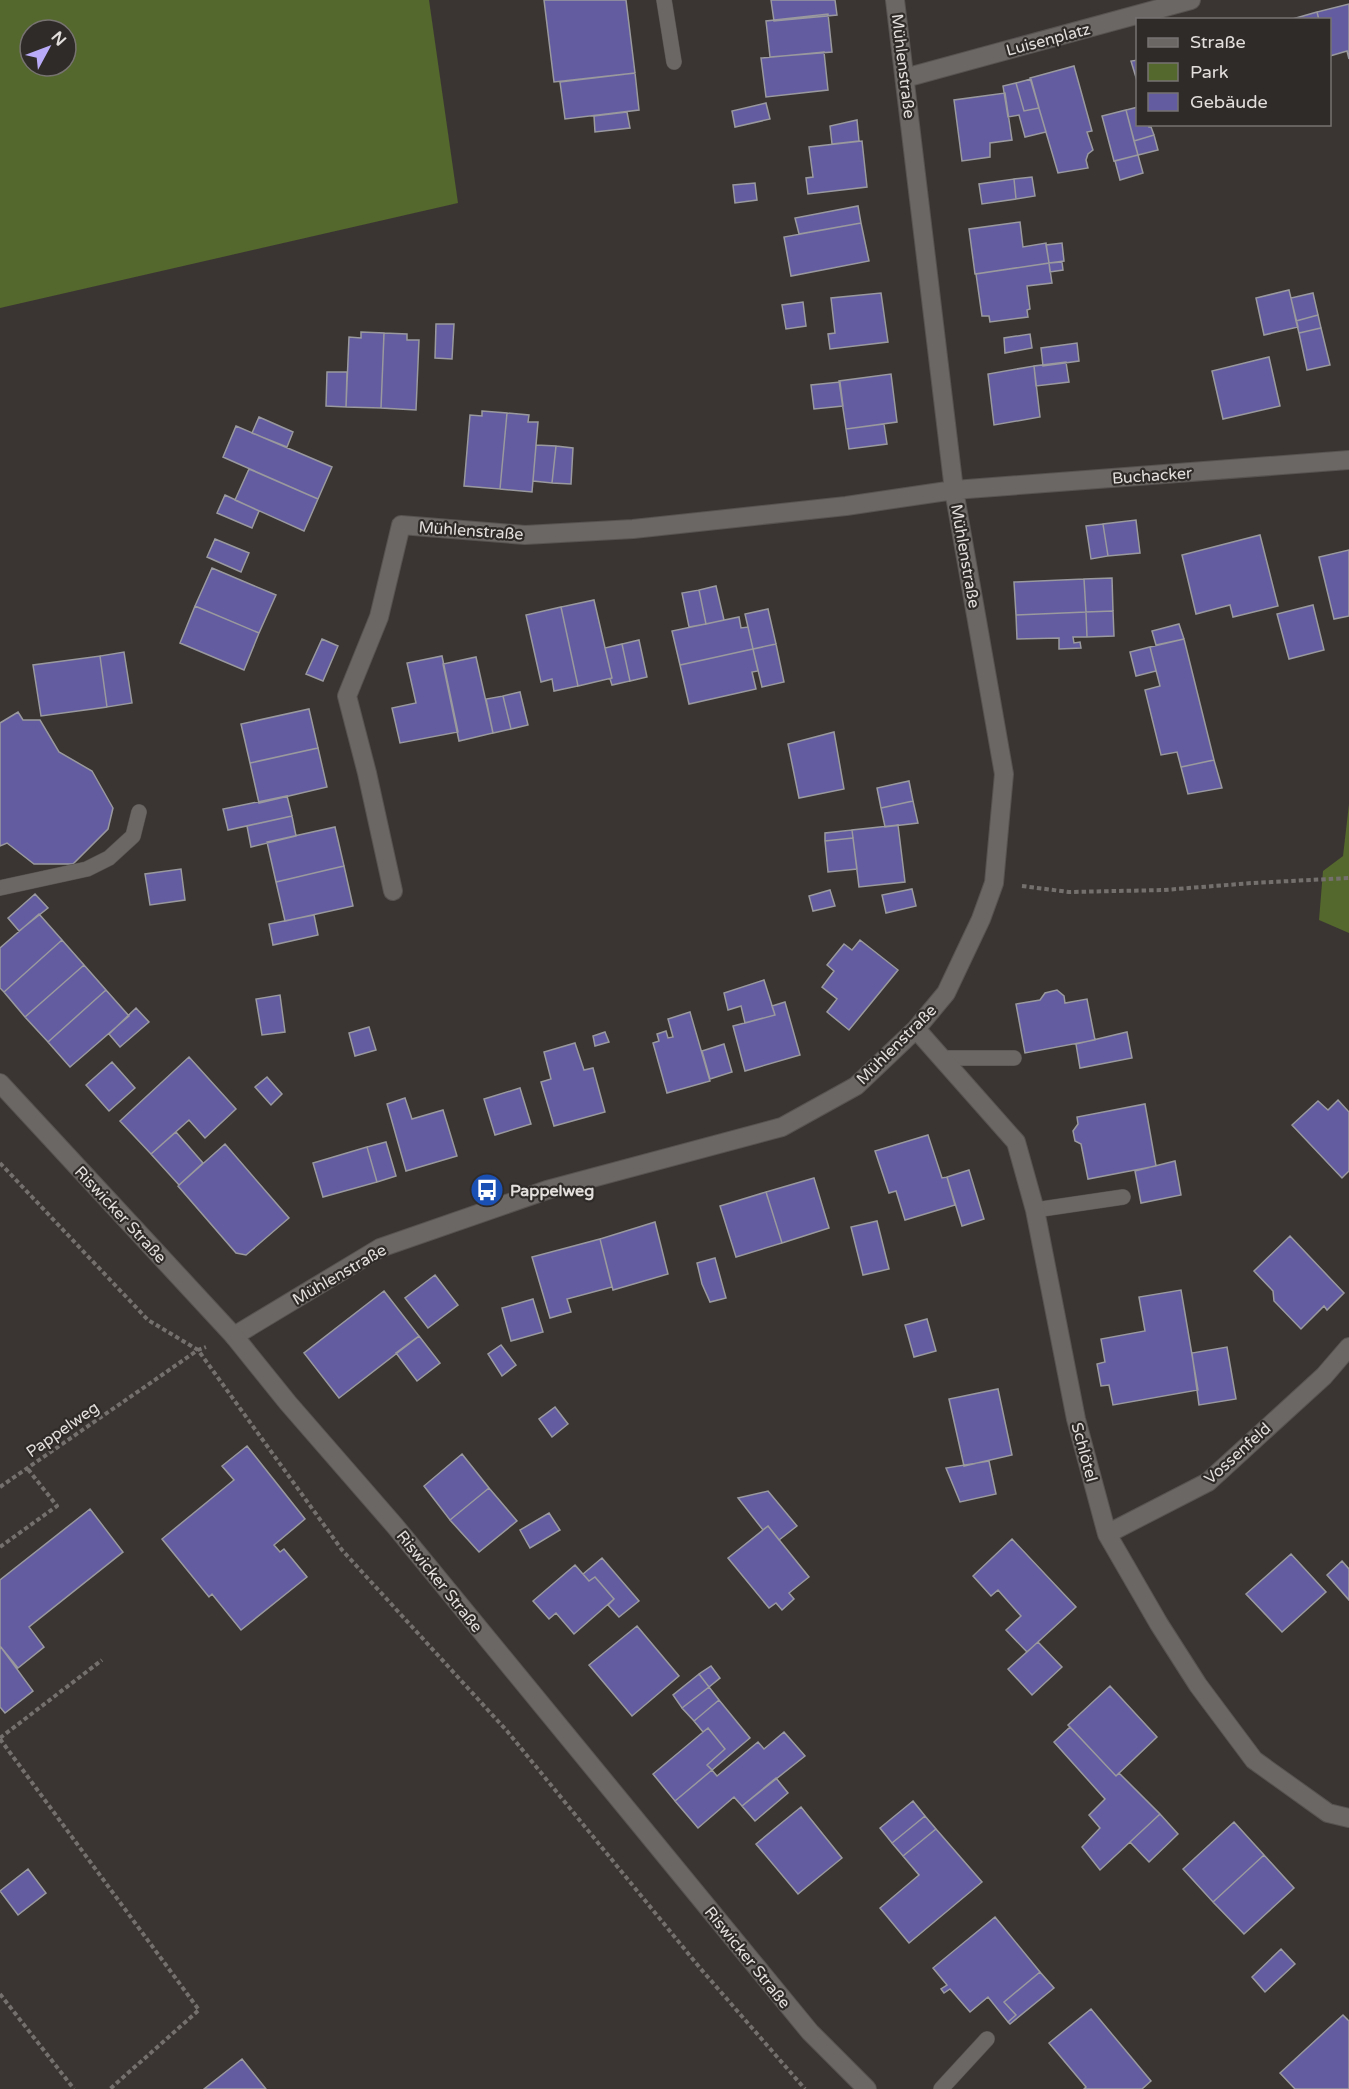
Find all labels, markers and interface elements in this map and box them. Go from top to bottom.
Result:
street label: Mühlenstraße [887,13,919,120]
north arrow [18,18,78,78]
legend [1136,18,1331,126]
street label: Luisenplatz [1004,19,1093,61]
text: N [47,27,70,50]
text: Straße [1190,31,1246,53]
text: Park [1190,61,1229,83]
text: Gebäude [1190,91,1268,113]
street label: Buchacker [1111,463,1194,489]
street label: Mühlenstraße [946,503,984,610]
street label: Mühlenstraße [418,517,524,545]
street label: Mühlenstraße [852,1000,941,1089]
street label: Riswicker Straße [70,1162,170,1267]
bus stop icon: Pappelweg [469,1172,505,1208]
place label: Pappelweg [510,1181,594,1201]
street label: Mühlenstraße [289,1240,390,1310]
street label: Pappelweg [22,1397,103,1462]
street label: Vossenfeld [1200,1419,1275,1489]
street label: Schlötel [1067,1420,1102,1484]
street label: Riswicker Straße [392,1527,487,1637]
street label: Riswicker Straße [700,1903,795,2013]

